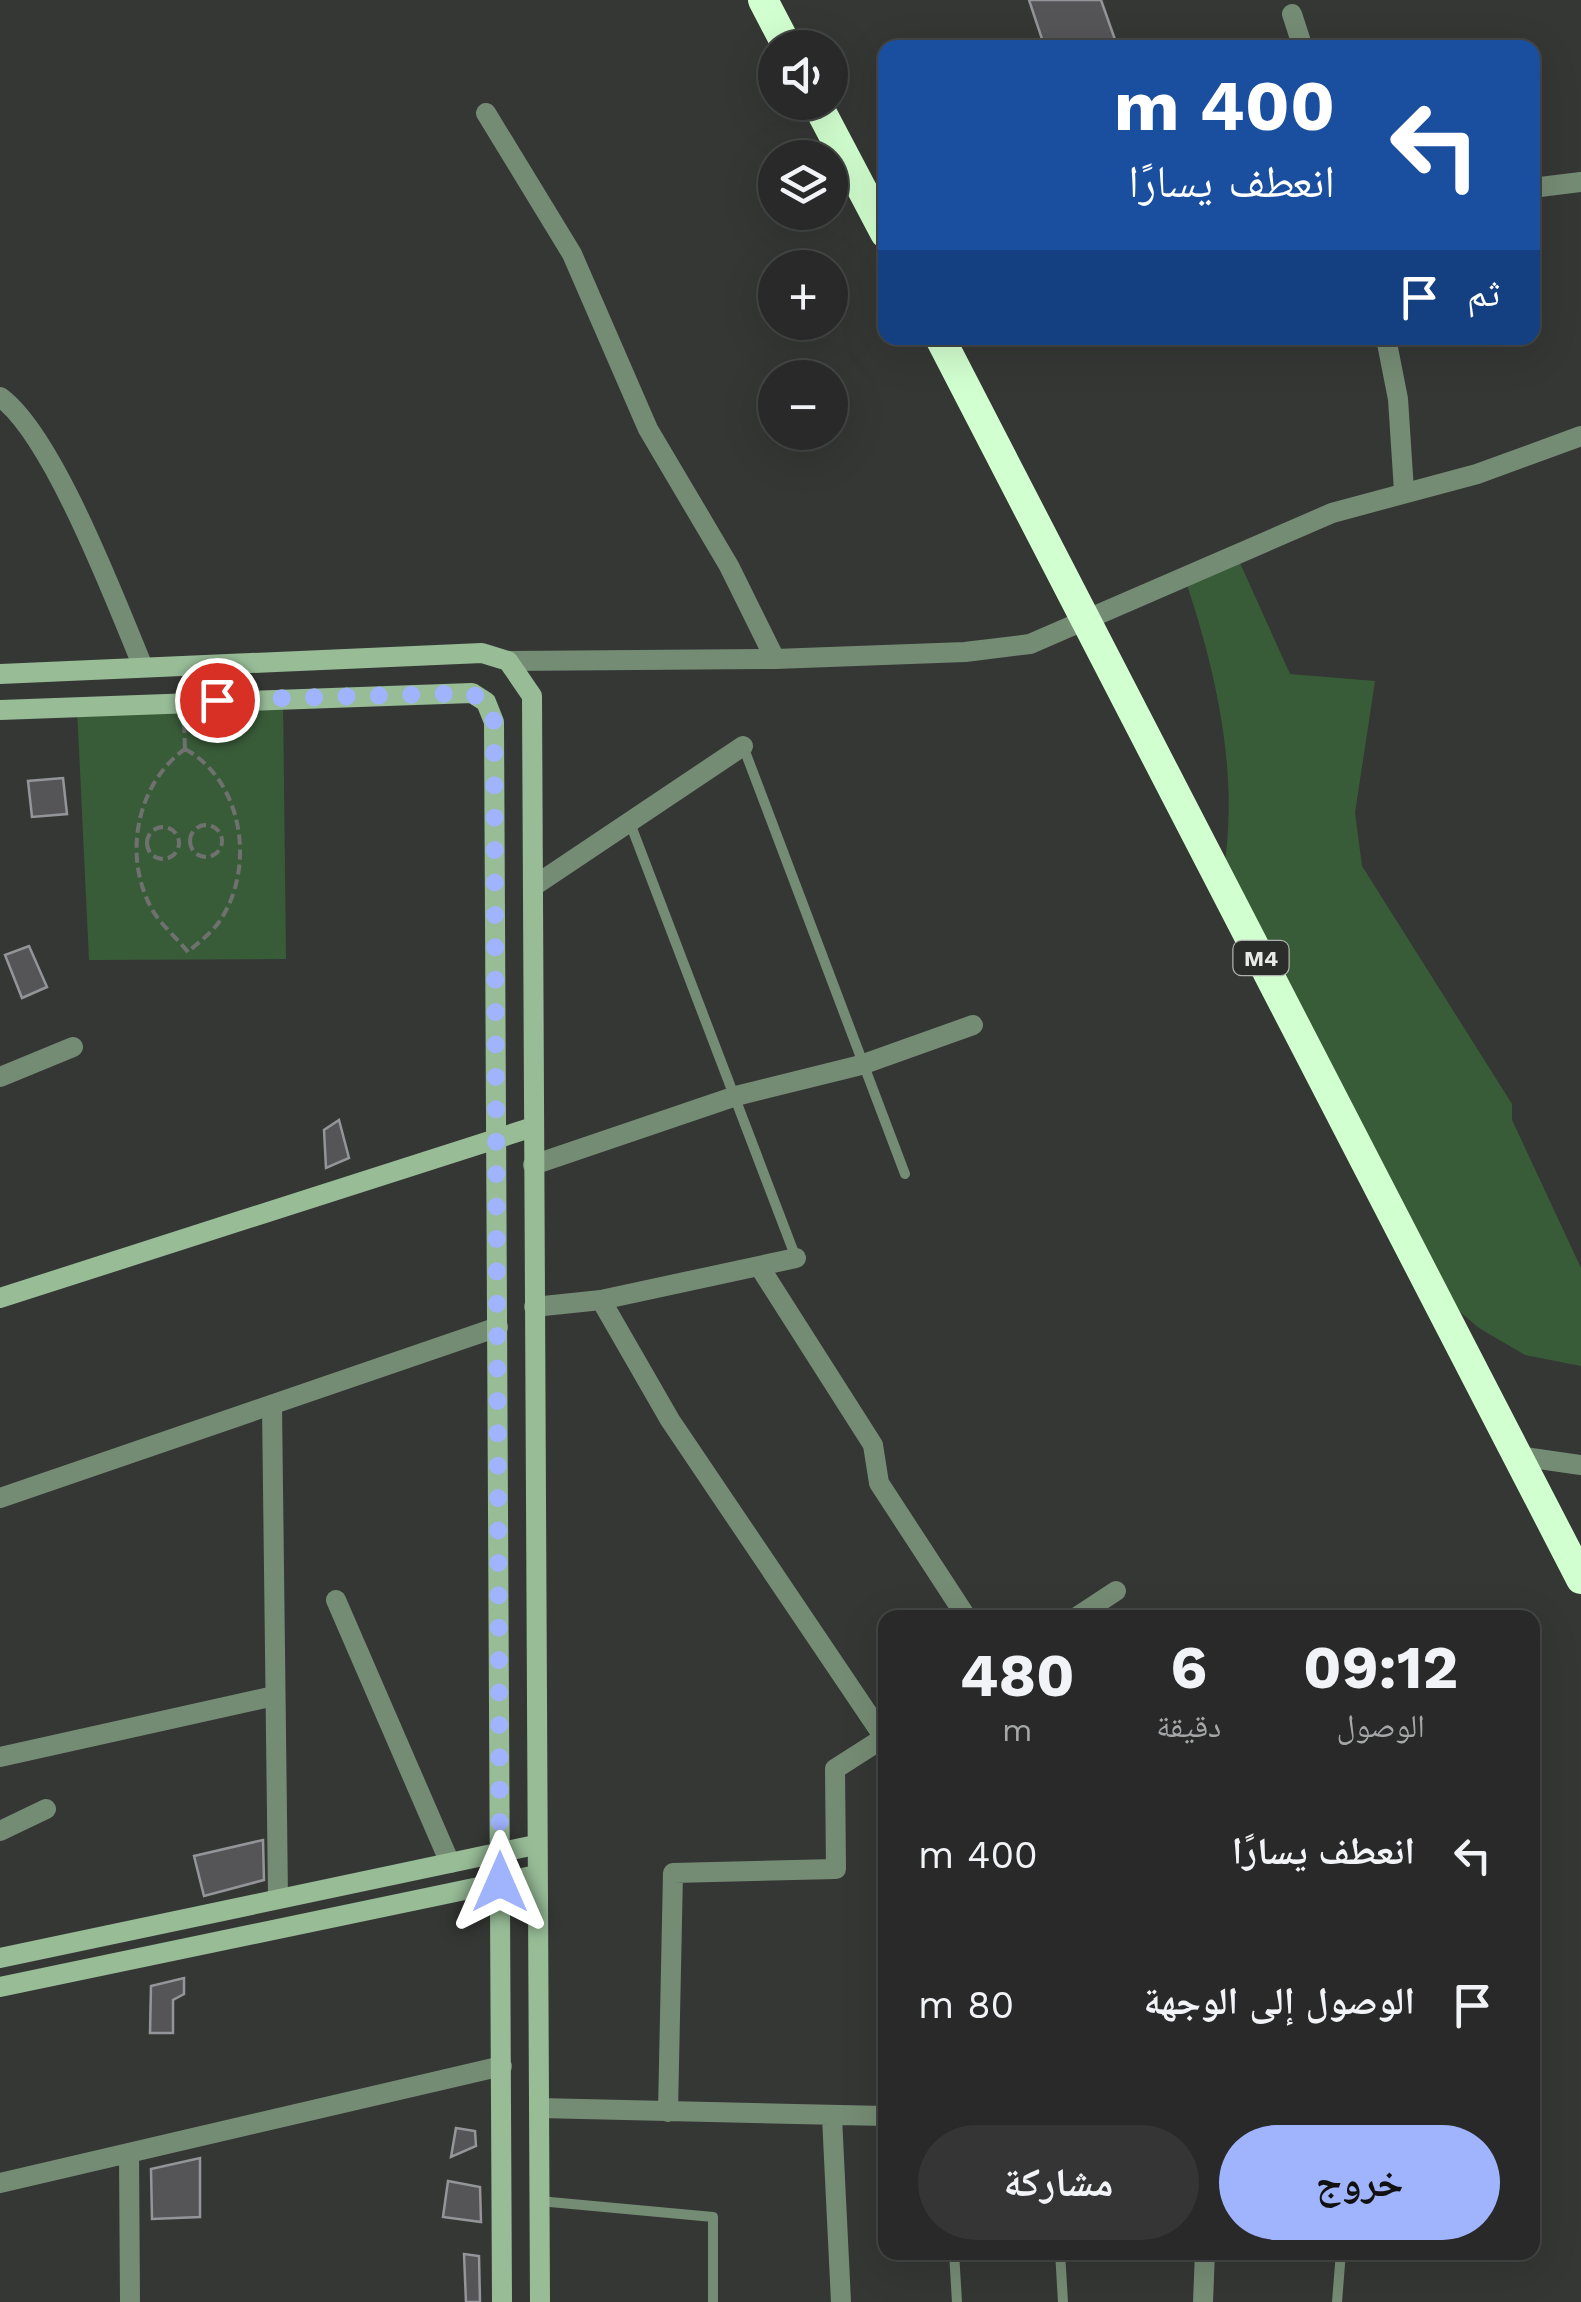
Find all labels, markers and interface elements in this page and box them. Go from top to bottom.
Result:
map controls [758,30,848,450]
button: sound [758,30,848,120]
text: 400 m [1114,65,1335,147]
icon: left [1370,80,1500,210]
button: layers [758,140,848,230]
text: انعطف يسارًا [1128,155,1335,208]
button: + [758,250,848,340]
icon: arrive [1392,270,1447,325]
text: ثم [1467,271,1500,315]
button: − [758,360,848,450]
pin [175,658,260,743]
icon: arrive [190,673,245,728]
road number: M4 [1234,941,1288,975]
text: 6 [1170,1632,1207,1703]
text: 09:12 [1303,1632,1458,1703]
text: 480 [960,1640,1075,1711]
text: دقيقة [1156,1707,1221,1745]
text: الوصول [1336,1707,1425,1745]
text: m [1002,1711,1032,1749]
icon: left [1445,1828,1500,1883]
text: انعطف يسارًا [1232,1829,1415,1873]
position arrow [448,1830,552,1934]
text: 400 m [918,1833,1038,1877]
icon: arrive [1445,1978,1500,2033]
text: الوصول إلى الوجهة [1143,1979,1415,2023]
text: 80 m [918,1983,1014,2027]
button: مشاركة [918,2125,1199,2240]
button: خروج [1219,2125,1500,2240]

